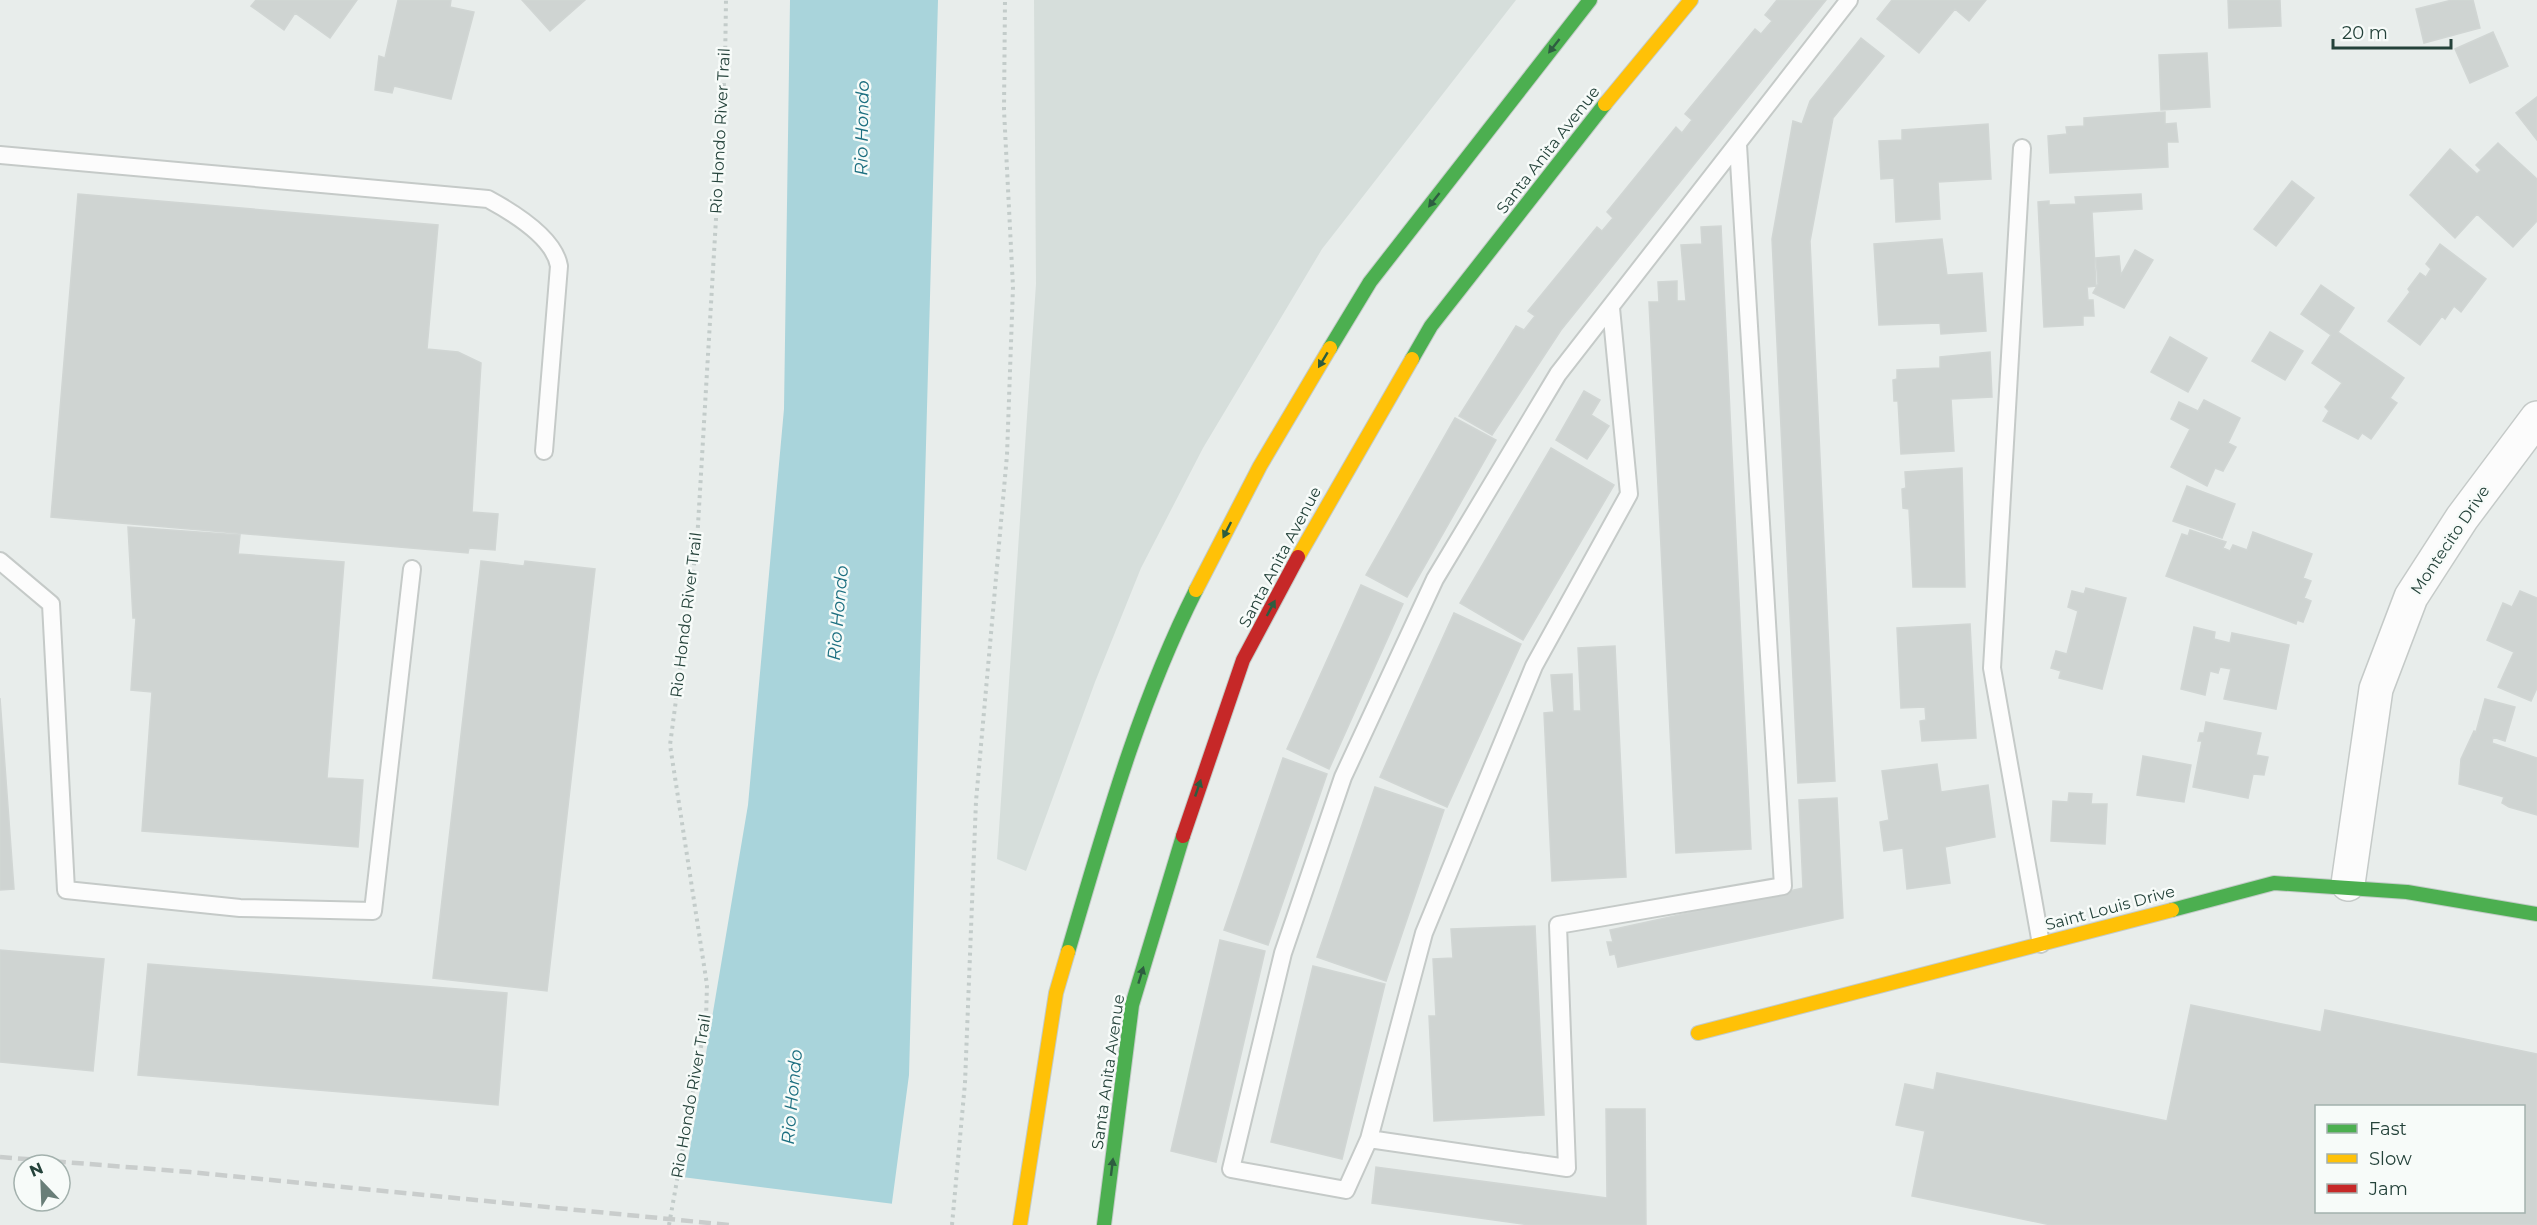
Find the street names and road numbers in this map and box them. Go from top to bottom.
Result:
street label: Rio Hondo River Trail [706,47,734,215]
street label: Santa Anita Avenue [1492,82,1604,218]
street label: Montecito Drive [2407,482,2493,598]
street label: Santa Anita Avenue [1235,483,1325,631]
street label: Rio Hondo River Trail [666,531,706,699]
street label: Saint Louis Drive [2043,882,2177,934]
street label: Santa Anita Avenue [1088,993,1128,1151]
street label: Rio Hondo River Trail [667,1012,715,1180]

